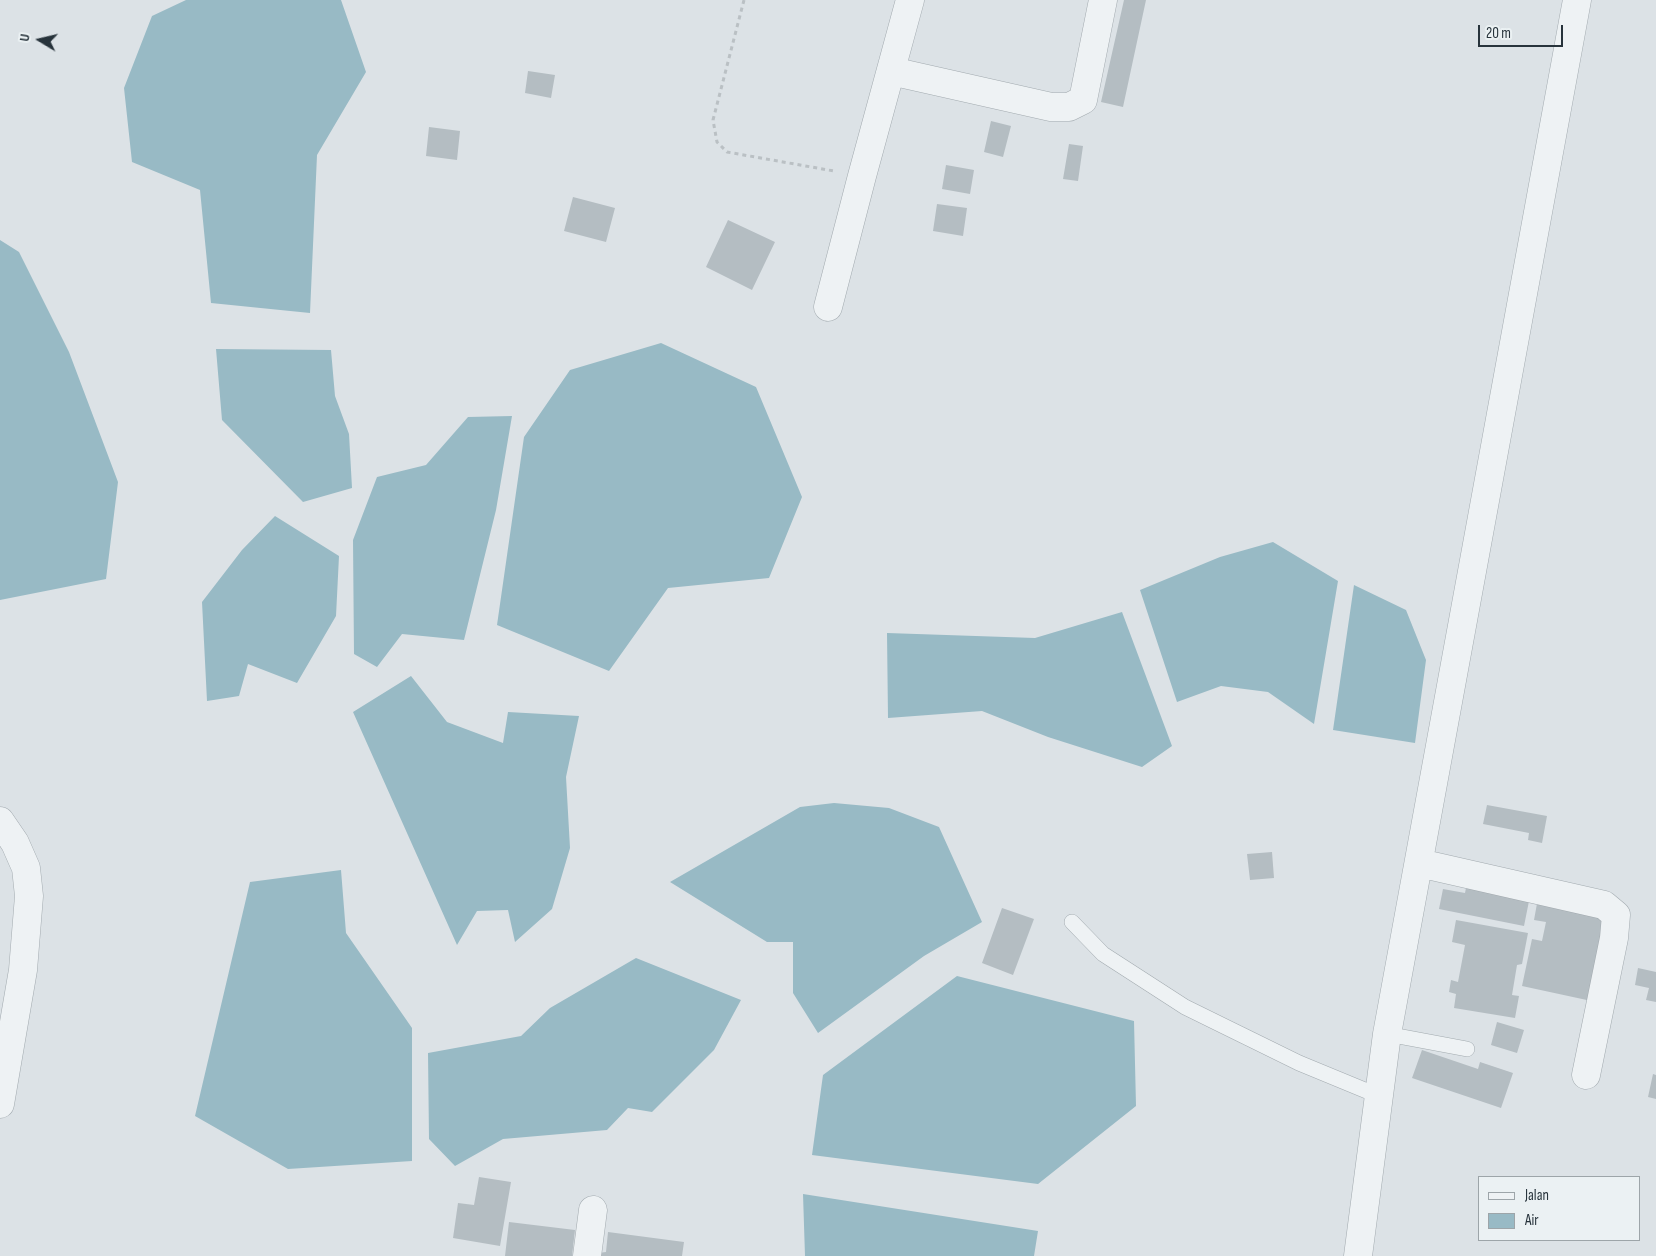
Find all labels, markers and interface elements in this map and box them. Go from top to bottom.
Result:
north arrow [15,15,65,65]
scale bar [1481,15,1566,47]
text: 20 m [1486,24,1511,43]
text: U [16,33,34,43]
legend [1478,1176,1641,1241]
text: Jalan [1525,1186,1549,1205]
text: Air [1525,1211,1539,1230]

